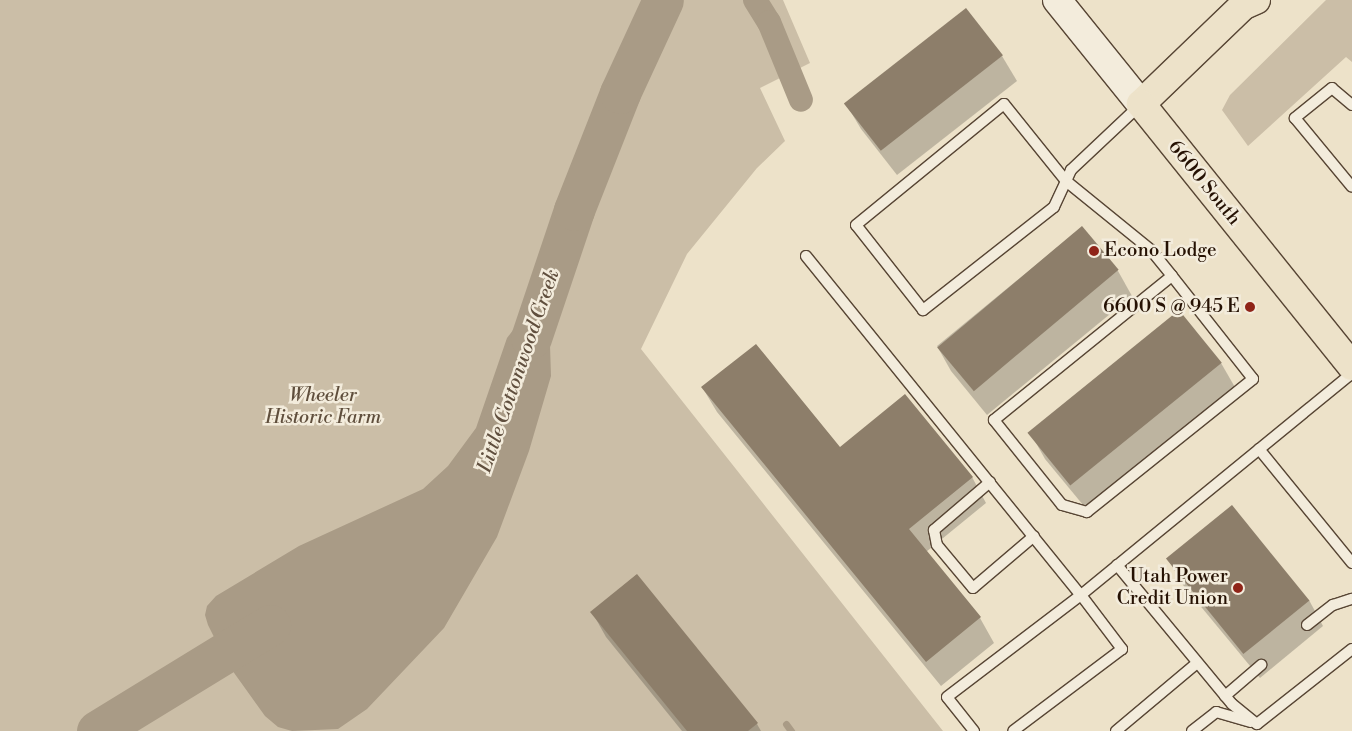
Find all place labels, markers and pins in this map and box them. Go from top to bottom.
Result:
place label: Econo Lodge [1104,240,1217,262]
marker: Econo Lodge [1088,245,1100,257]
place label: 6600 S @ 945 E [1103,296,1240,318]
marker: 6600 S @ 945 E [1244,301,1256,313]
place label: Utah Power Credit Union [1117,566,1228,610]
marker: Utah Power Credit Union [1232,582,1244,594]

